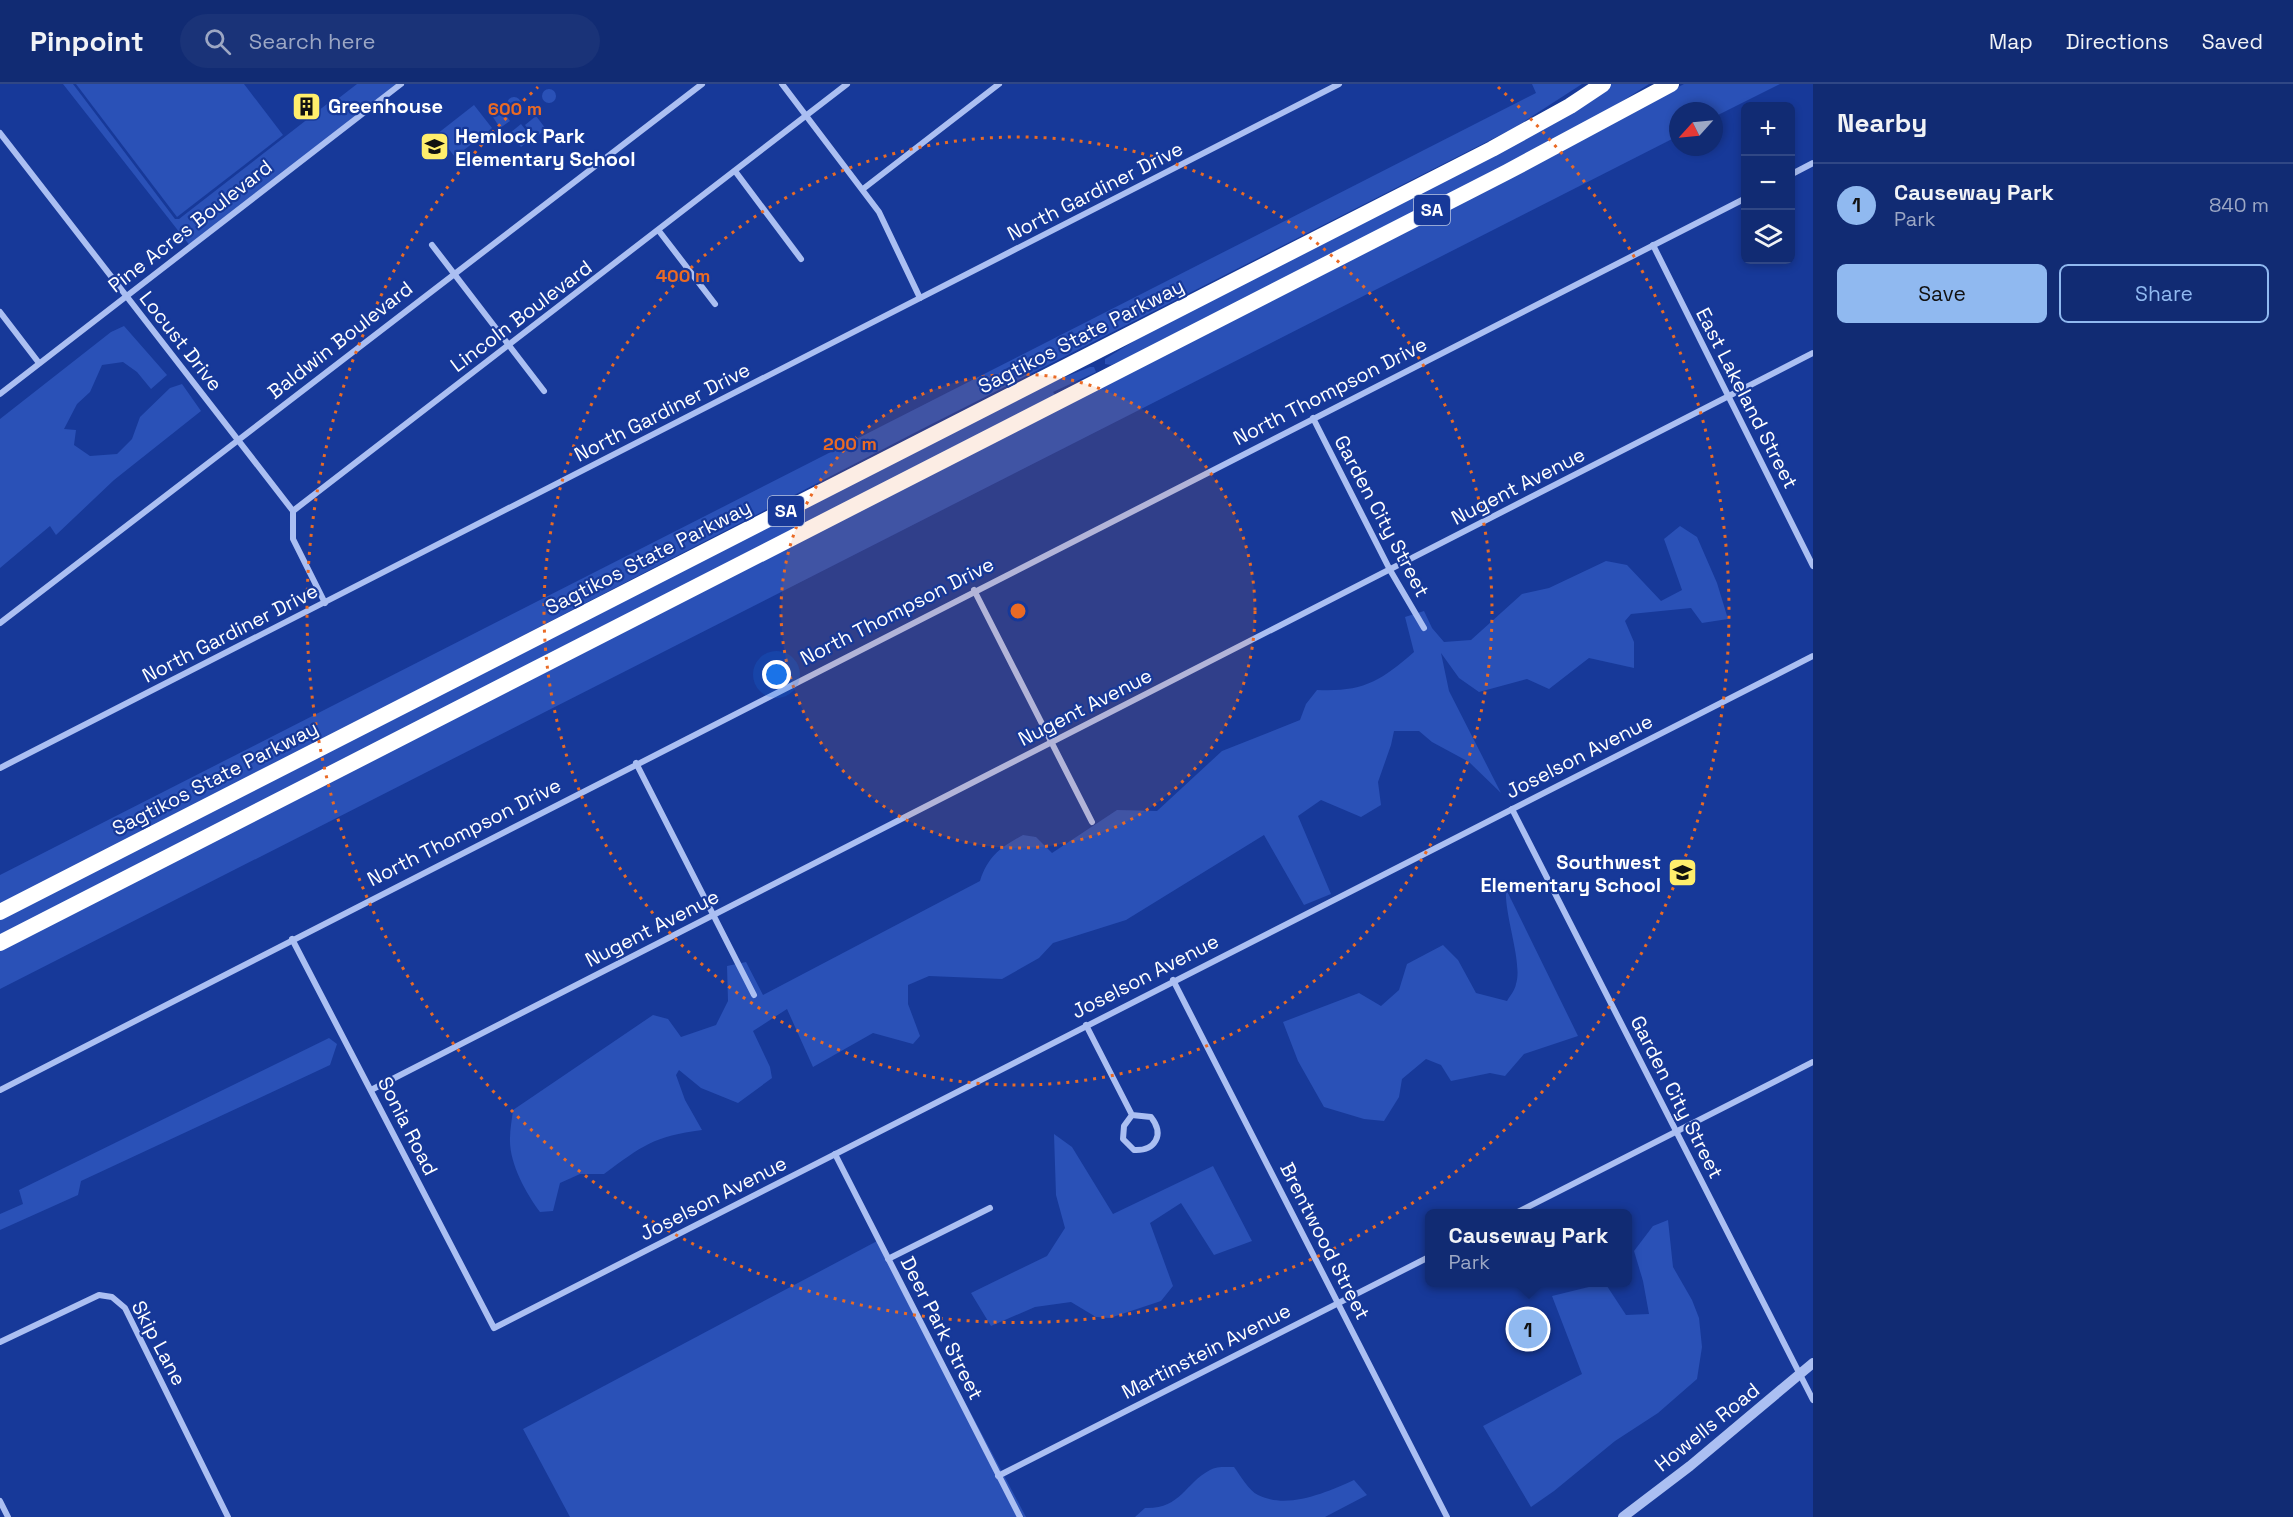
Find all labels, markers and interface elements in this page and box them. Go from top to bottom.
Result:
search box [180,14,600,68]
text: Pinpoint [30,23,144,59]
icon: search [201,25,234,58]
text: Search here [249,27,375,55]
text: Map [1989,28,2033,55]
text: Directions [2066,28,2169,55]
text: Saved [2202,28,2263,55]
building icon: Greenhouse [291,90,323,122]
place label: Greenhouse [328,93,443,119]
text: 600 m [488,97,542,120]
north arrow [1669,102,1723,156]
map controls [1741,102,1795,264]
button: + [1741,102,1795,156]
text: Nearby [1837,106,1927,140]
place label: Hemlock Park Elementary School [455,123,636,172]
school or university icon: Hemlock Park Elementary School [418,131,450,163]
street label: North Gardiner Drive [1003,135,1187,247]
street label: Pine Acres Boulevard [103,154,277,298]
button: − [1741,156,1795,210]
text: Causeway Park [1894,178,2054,206]
text: 1 [1852,192,1861,218]
text: 840 m [2209,192,2269,218]
road number: SA [1414,195,1450,225]
text: Park [1894,206,1936,232]
button: layers [1741,210,1795,264]
street label: Lincoln Boulevard [445,254,597,378]
text: 400 m [656,264,710,287]
button: Save [1837,264,2047,323]
button: Share [2059,264,2269,323]
street label: Sagtikos State Parkway [974,273,1188,399]
street label: Baldwin Boulevard [262,275,418,405]
street label: Locust Drive [134,286,228,396]
street label: East Lakeland Street [1690,303,1804,493]
street label: North Thompson Drive [1229,331,1431,451]
street label: North Gardiner Drive [570,356,754,468]
street label: Garden City Street [1328,431,1436,601]
text: 200 m [823,432,877,455]
street label: Nugent Avenue [1447,441,1589,531]
street label: Sagtikos State Parkway [541,494,755,620]
road number: SA [768,496,804,526]
street label: North Thompson Drive [796,551,998,671]
street label: North Gardiner Drive [138,577,322,689]
centre of rings [1008,601,1028,621]
your location [762,660,791,689]
street label: Nugent Avenue [1014,662,1156,752]
street label: Joselson Avenue [1501,708,1657,804]
street label: Sagtikos State Parkway [108,715,322,841]
street label: North Thompson Drive [363,772,565,892]
place label: Southwest Elementary School [1480,849,1661,898]
school or university icon: Southwest Elementary School [1666,857,1698,889]
street label: Nugent Avenue [581,883,723,973]
street label: Joselson Avenue [1067,928,1223,1024]
street label: Garden City Street [1625,1011,1729,1183]
street label: Sonia Road [372,1072,444,1180]
street label: Joselson Avenue [635,1150,791,1246]
street label: Brentwood Street [1274,1158,1376,1324]
popup [1425,1209,1632,1287]
text: Causeway Park [1448,1221,1609,1249]
text: Park [1448,1249,1490,1275]
street label: Deer Park Street [895,1252,989,1404]
street label: Skip Lane [126,1296,192,1390]
street label: Martinstein Avenue [1117,1297,1295,1405]
pin: 1 [1508,1306,1547,1352]
street label: Howells Road [1649,1377,1765,1477]

